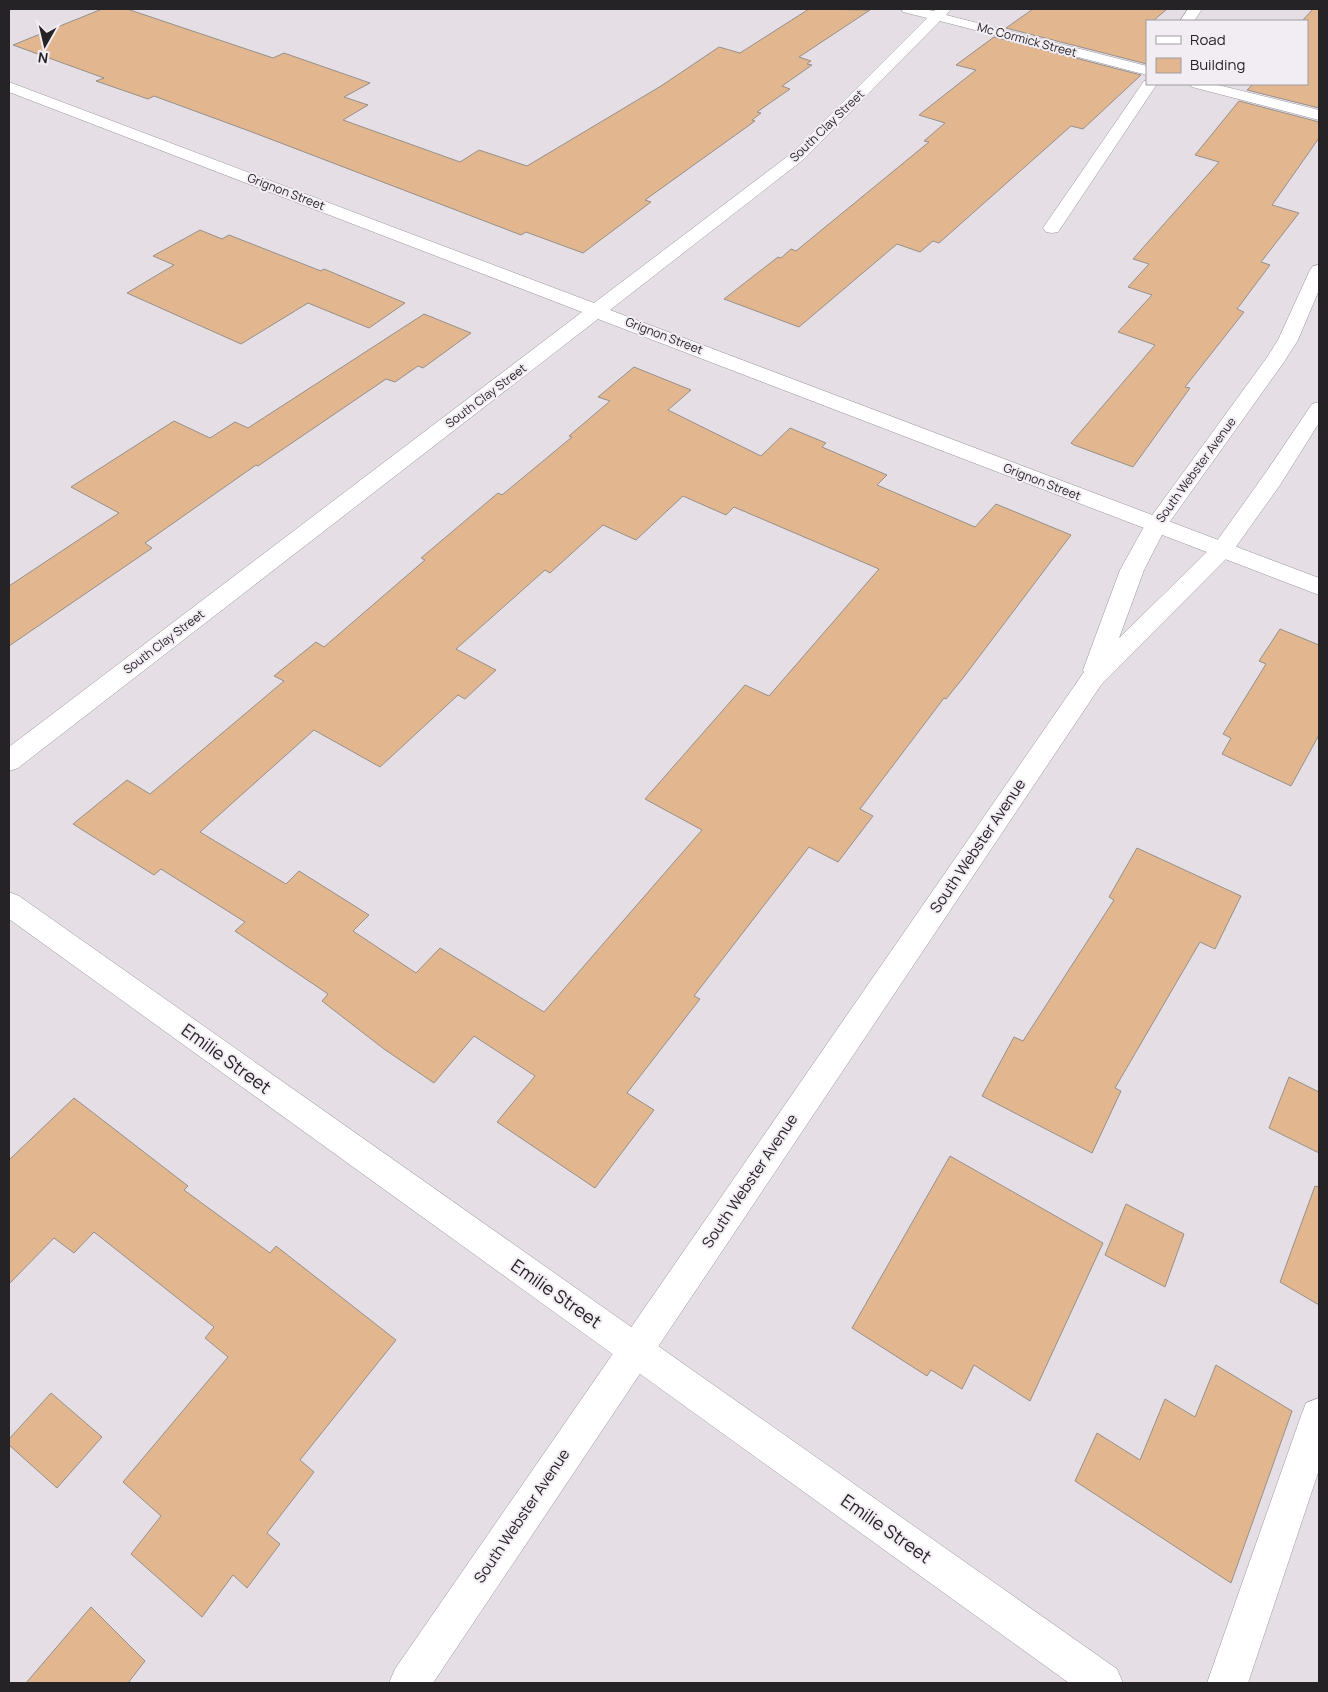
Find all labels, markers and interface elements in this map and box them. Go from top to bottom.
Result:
street label: Mc Cormick Street [975,18,1079,61]
north arrow [20,20,70,70]
legend [1146,20,1308,85]
text: Road [1190,29,1226,50]
text: N [37,48,49,68]
text: Building [1190,54,1245,75]
street label: South Clay Street [786,85,868,166]
street label: Grignon Street [245,169,328,214]
street label: Grignon Street [623,313,706,358]
street label: South Clay Street [442,359,530,432]
street label: South Webster Avenue [1152,414,1240,526]
street label: Grignon Street [1001,459,1084,504]
street label: South Clay Street [120,605,208,678]
street label: South Webster Avenue [925,774,1031,917]
street label: Emilie Street [177,1018,276,1099]
street label: South Webster Avenue [697,1109,803,1252]
street label: Emilie Street [507,1253,607,1333]
street label: South Webster Avenue [469,1444,575,1587]
street label: Emilie Street [837,1488,937,1568]

